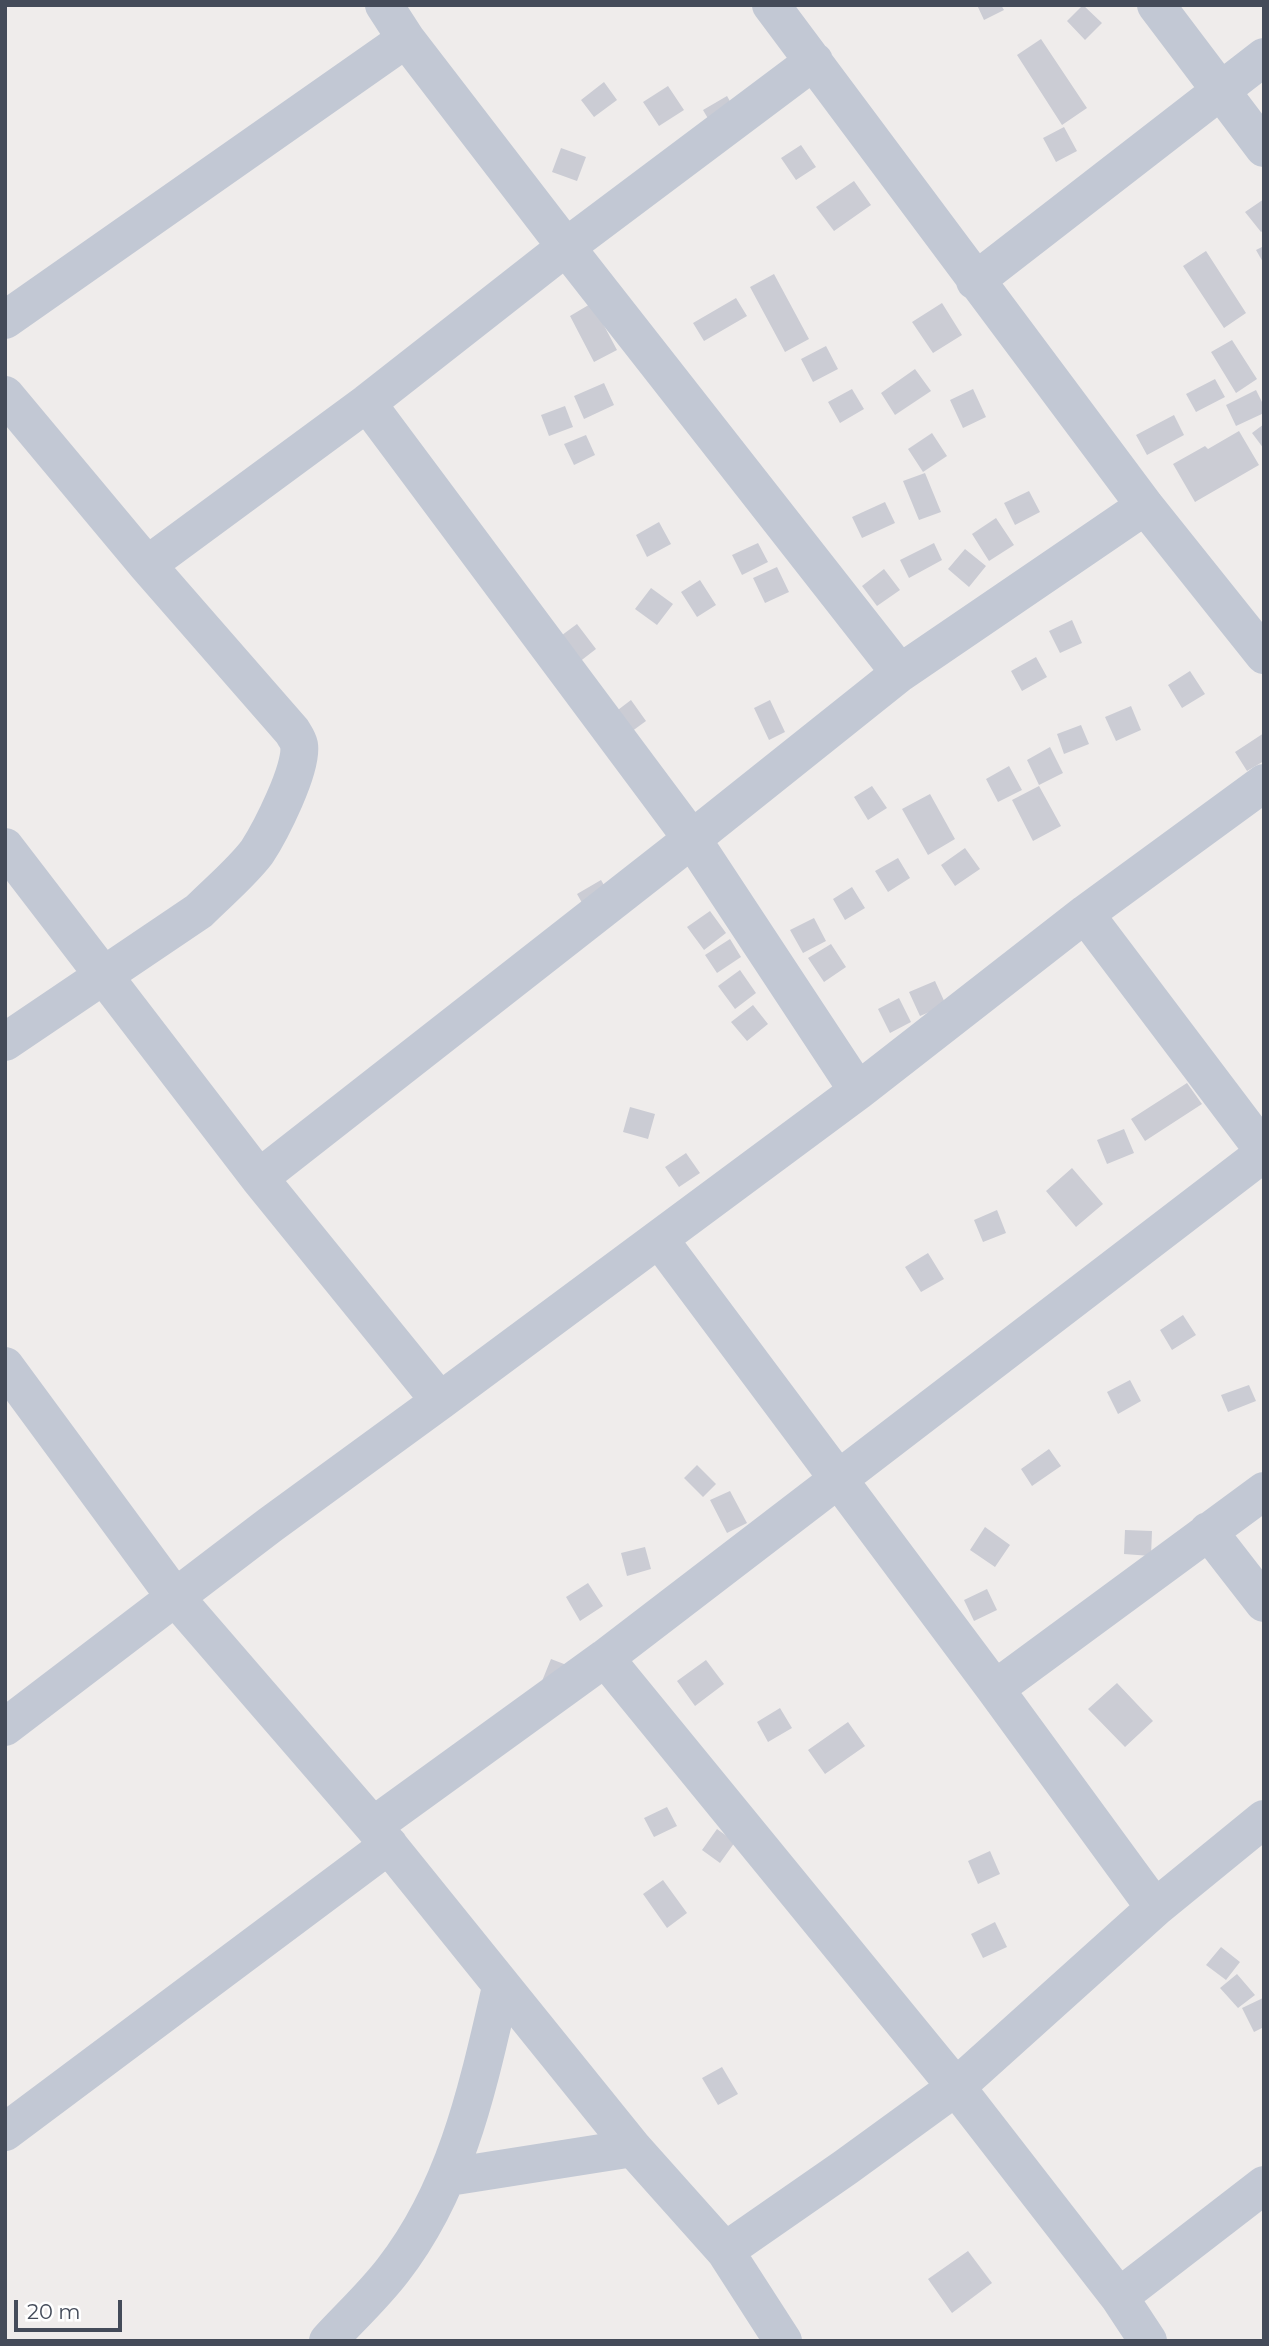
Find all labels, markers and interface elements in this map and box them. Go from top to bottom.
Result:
scale bar [18,2286,126,2330]
text: 20 m [27,2299,81,2324]

